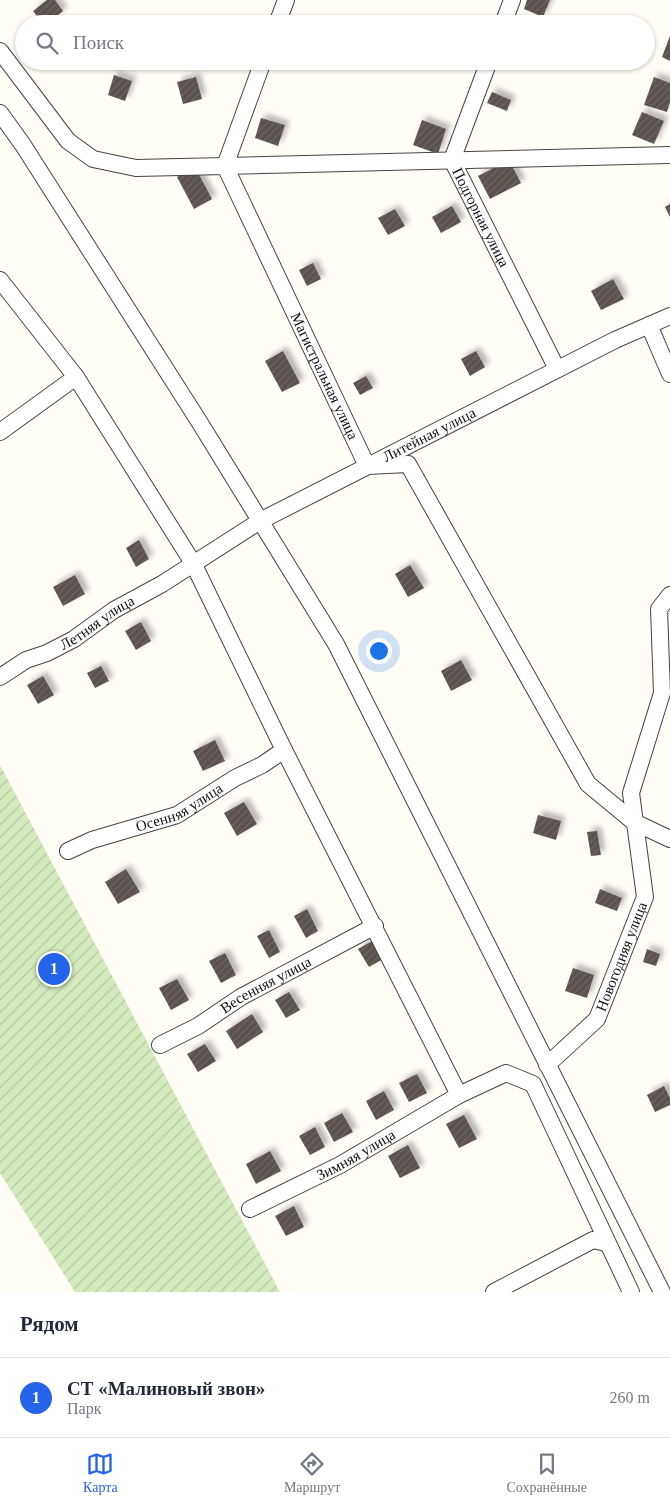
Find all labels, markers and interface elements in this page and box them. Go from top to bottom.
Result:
search box [15,15,655,70]
icon: search [33,29,61,57]
text: Поиск [73,32,124,53]
street label: Подгорная улица [449,165,513,270]
street label: Магистральная улица [288,310,361,442]
street label: Литейная улица [380,404,478,465]
street label: Летняя улица [57,592,137,653]
your location [366,638,392,664]
street label: Осенняя улица [134,780,226,835]
street label: Новогодняя улица [593,899,650,1013]
pin: 1 [38,950,70,988]
street label: Весенняя улица [217,953,314,1016]
street label: Зимняя улица [314,1126,398,1183]
text: Рядом [20,1312,79,1336]
text: СТ «Малиновый звон» [67,1378,265,1399]
text: 1 [32,1389,40,1406]
text: 260 m [610,1389,650,1406]
text: Парк [67,1400,101,1417]
tab: Карта [83,1450,118,1496]
tab: Маршрут [284,1450,340,1496]
tab: Сохранённые [506,1450,587,1496]

